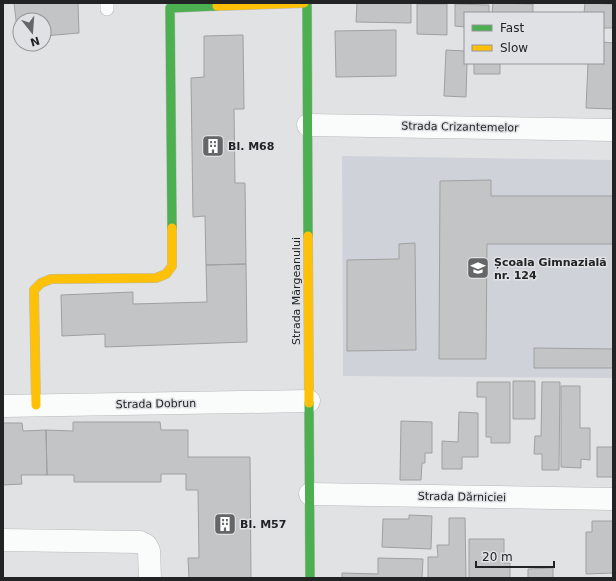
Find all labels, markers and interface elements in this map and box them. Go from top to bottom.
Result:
north arrow [12,12,52,52]
legend [464,12,604,64]
text: Fast [500,21,524,35]
text: N [28,34,41,49]
text: Slow [500,41,528,55]
street label: Strada Crizantemelor [401,119,519,135]
building icon: Bl. M68 [200,133,226,159]
place label: Bl. M68 [228,140,274,153]
street label: Strada Mărgeanului [290,237,303,345]
school or university icon: Școala Gimnazială nr. 124 [465,255,491,281]
place label: Școala Gimnazială nr. 124 [494,256,607,282]
street label: Strada Dobrun [116,397,196,411]
street label: Strada Dărniciei [418,490,506,504]
building icon: Bl. M57 [212,511,238,537]
place label: Bl. M57 [240,518,286,531]
scale bar [476,543,554,569]
text: 20 m [482,550,513,564]

